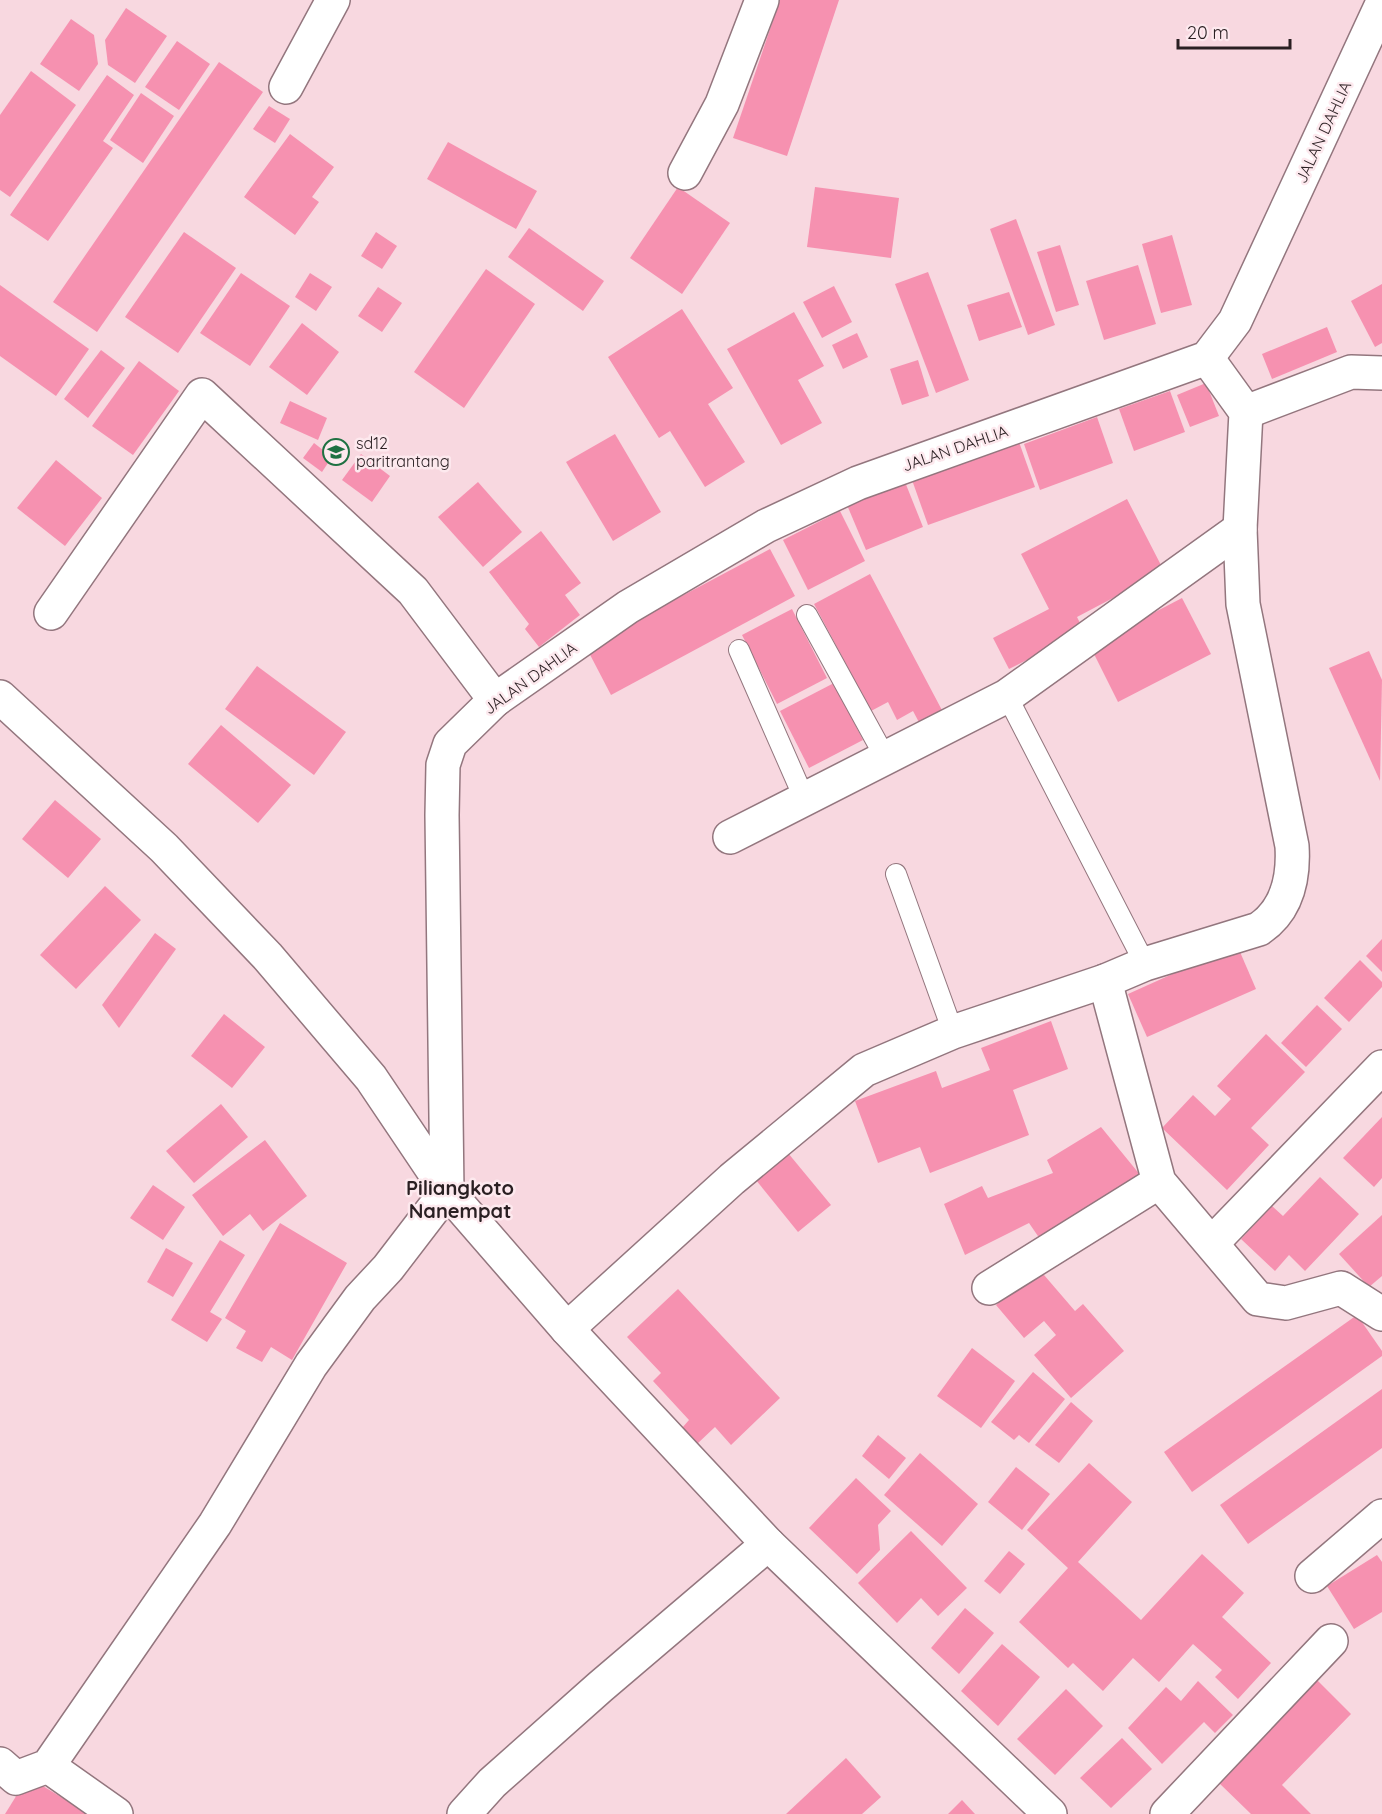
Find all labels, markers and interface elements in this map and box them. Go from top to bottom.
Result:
scale bar [1178,12,1290,50]
text: 20 m [1187,21,1229,44]
street label: JALAN DAHLIA [1291,78,1355,186]
street label: JALAN DAHLIA [900,421,1010,475]
place label: sd12 paritrantang [356,433,450,471]
school or university icon: sd12 paritrantang [321,437,351,467]
street label: JALAN DAHLIA [479,637,581,719]
district label: Piliangkoto Nanempat [406,1175,514,1223]

